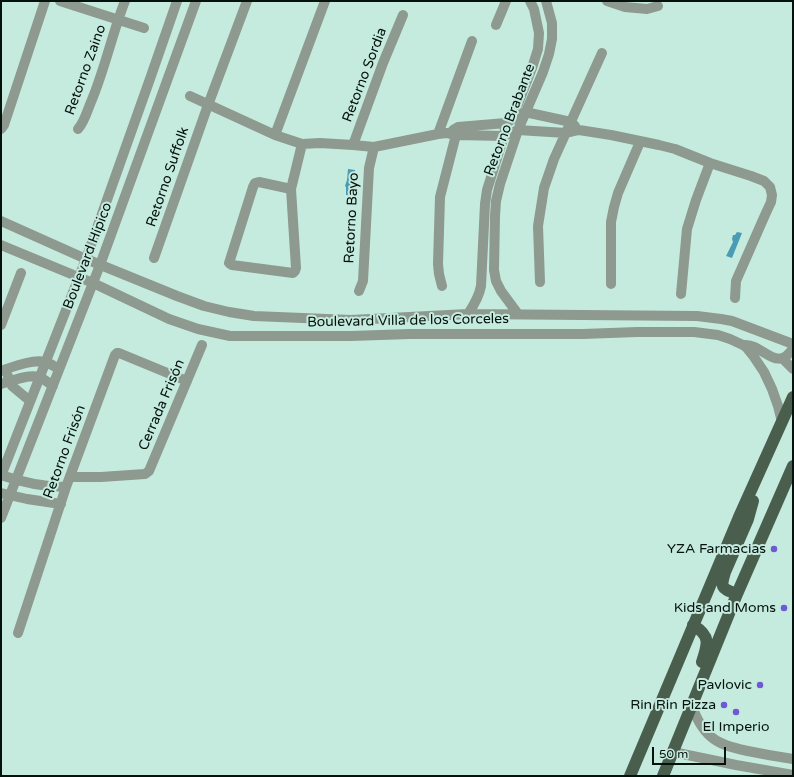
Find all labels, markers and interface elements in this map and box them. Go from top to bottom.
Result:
street label: Retorno Zaino [62,22,110,118]
street label: Retorno Sordia [339,25,391,125]
street label: Retorno Brabante [481,62,539,178]
street label: Retorno Suffolk [143,125,193,229]
street label: Retorno Bayo [341,172,363,264]
street label: Boulevard Hípico [60,200,116,312]
street label: Boulevard Villa de los Corceles [307,311,509,331]
street label: Cerrada Frisón [135,357,189,453]
street label: Retorno Frisón [40,403,90,501]
place label: YZA Farmacias [667,541,766,557]
marker: YZA Farmacias [769,544,779,554]
place label: Kids and Moms [674,600,776,616]
marker: Kids and Moms [779,603,789,613]
place label: Pavlovic [698,677,752,693]
marker: Pavlovic [755,680,765,690]
place label: Rin Rin Pizza [630,697,716,713]
marker: Rin Rin Pizza [719,700,729,710]
marker: El Imperio [731,707,741,717]
place label: El Imperio [703,719,769,735]
scale bar [654,739,728,765]
text: 50 m [659,747,688,761]

